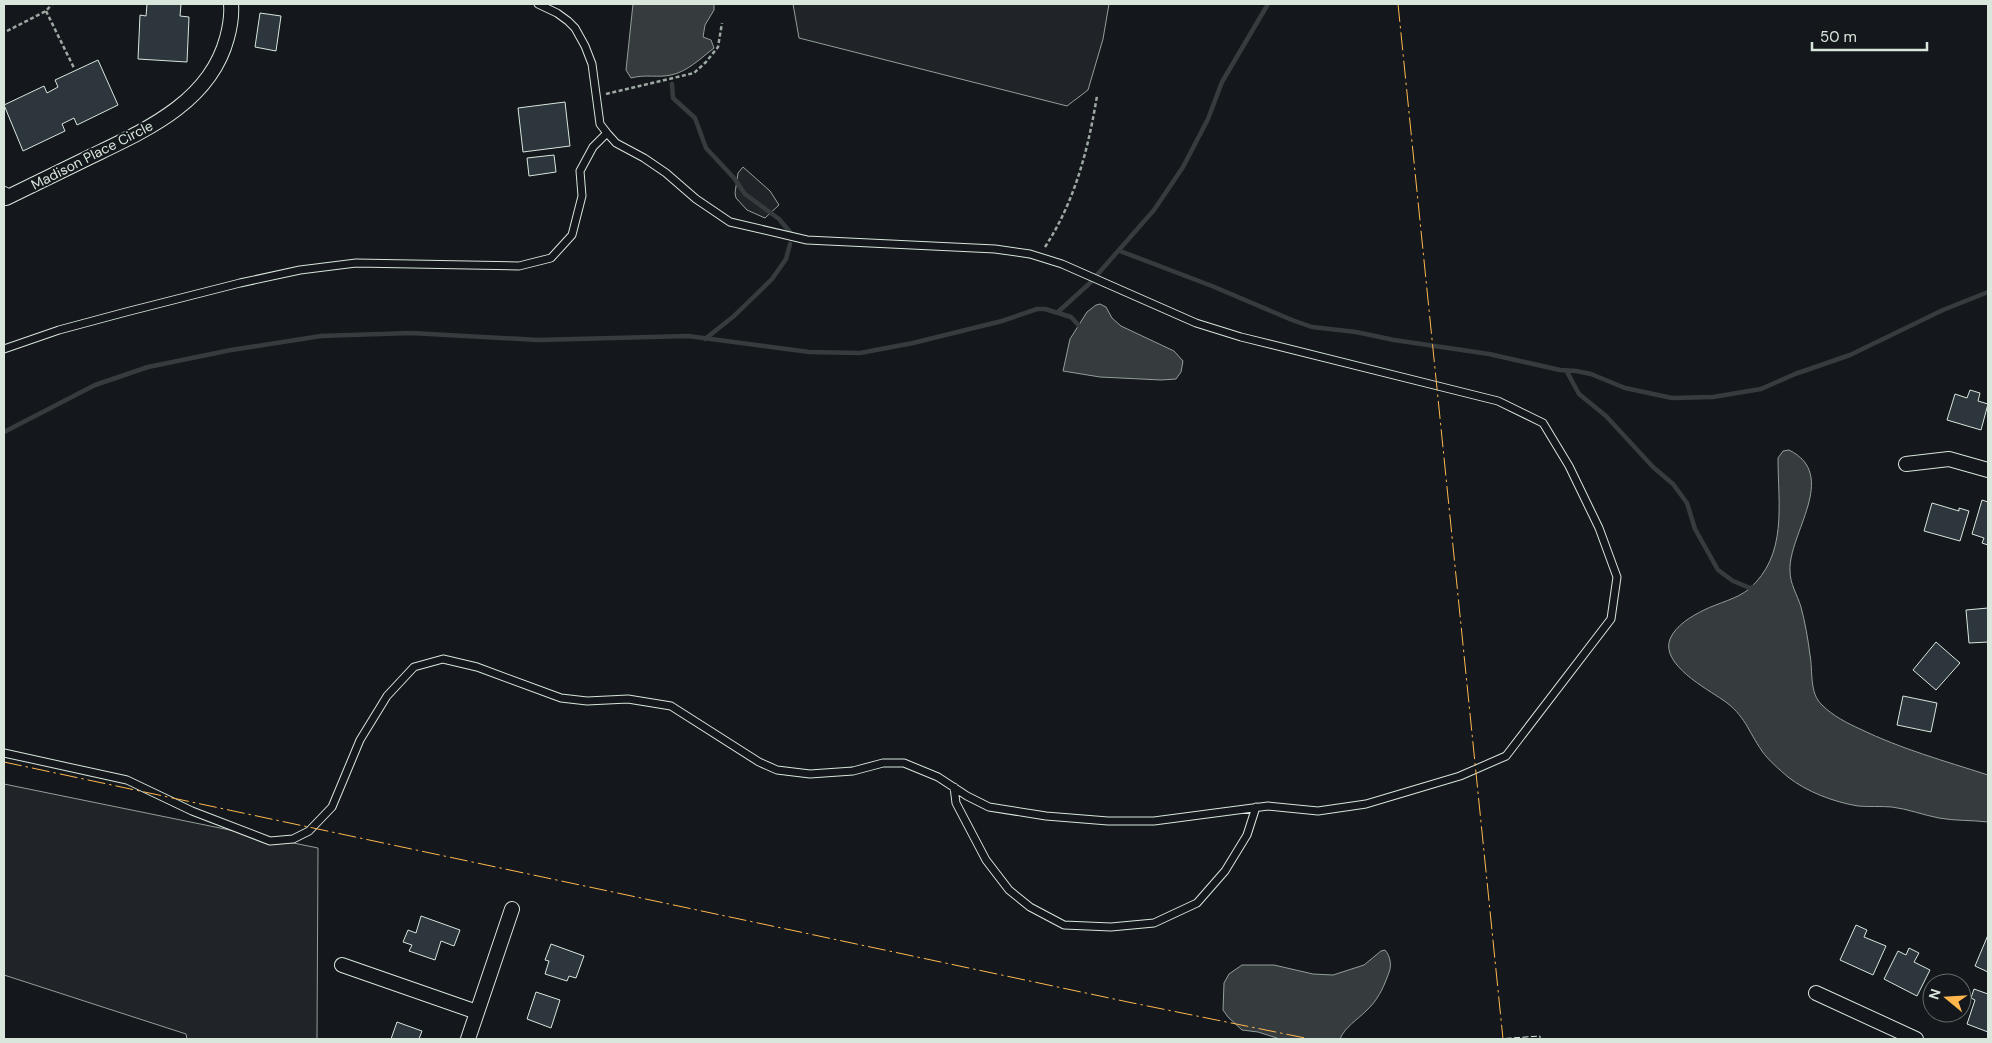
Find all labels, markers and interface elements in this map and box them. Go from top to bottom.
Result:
scale bar [1812,20,1927,52]
text: 50 m [1820,27,1857,47]
street label: Madison Place Circle [28,116,156,194]
north arrow [1922,973,1972,1023]
text: N [1924,986,1945,1002]

